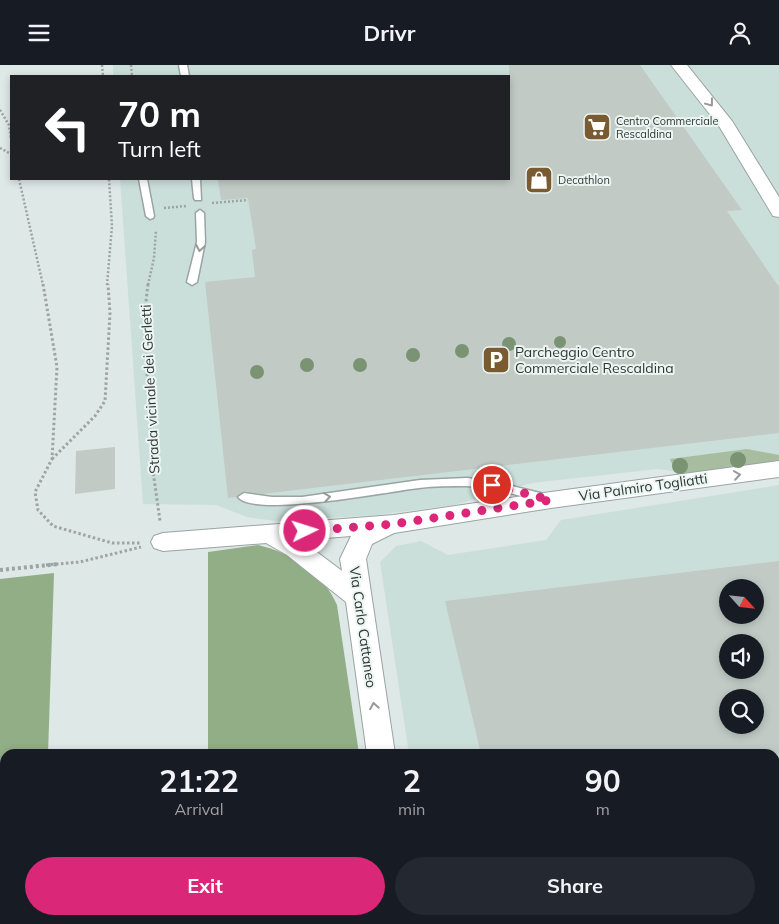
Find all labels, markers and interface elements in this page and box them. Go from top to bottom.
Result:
icon: menu [25,19,53,47]
text: Drivr [364,19,415,47]
icon: person [726,19,754,47]
text: 70 m [118,92,201,136]
icon: left [35,95,100,160]
one-way arrow [704,97,713,107]
supermarket icon: Centro Commerciale Rescaldina [582,112,612,142]
place label: Centro Commerciale Rescaldina [616,114,718,141]
text: Turn left [118,135,201,163]
shop icon: Decathlon [524,165,554,195]
place label: Decathlon [558,173,610,187]
one-way arrow [195,244,205,253]
street label: Strada vicinale dei Gerletti [137,304,163,474]
place label: Parcheggio Centro Commerciale Rescaldina [515,343,674,377]
parking icon: Parcheggio Centro Commerciale Rescaldina [481,345,511,375]
pin [471,464,513,506]
street label: Via Palmiro Togliatti [577,469,709,505]
one-way arrow [733,470,742,480]
icon: arrive [478,471,506,499]
one-way arrow [323,492,332,502]
position arrow [278,504,330,556]
street label: Via Carlo Cattaneo [346,565,380,689]
north arrow [719,579,764,624]
map controls [719,579,764,734]
button: sound [719,634,764,679]
button: search [719,689,764,734]
one-way arrow [369,701,379,710]
text: 21:22 [159,762,239,800]
text: 2 [403,762,421,800]
text: 90 [585,762,621,800]
text: Arrival [175,799,224,819]
text: min [398,799,425,819]
text: m [596,799,610,819]
button: Exit [25,857,385,915]
button: Share [395,857,755,915]

